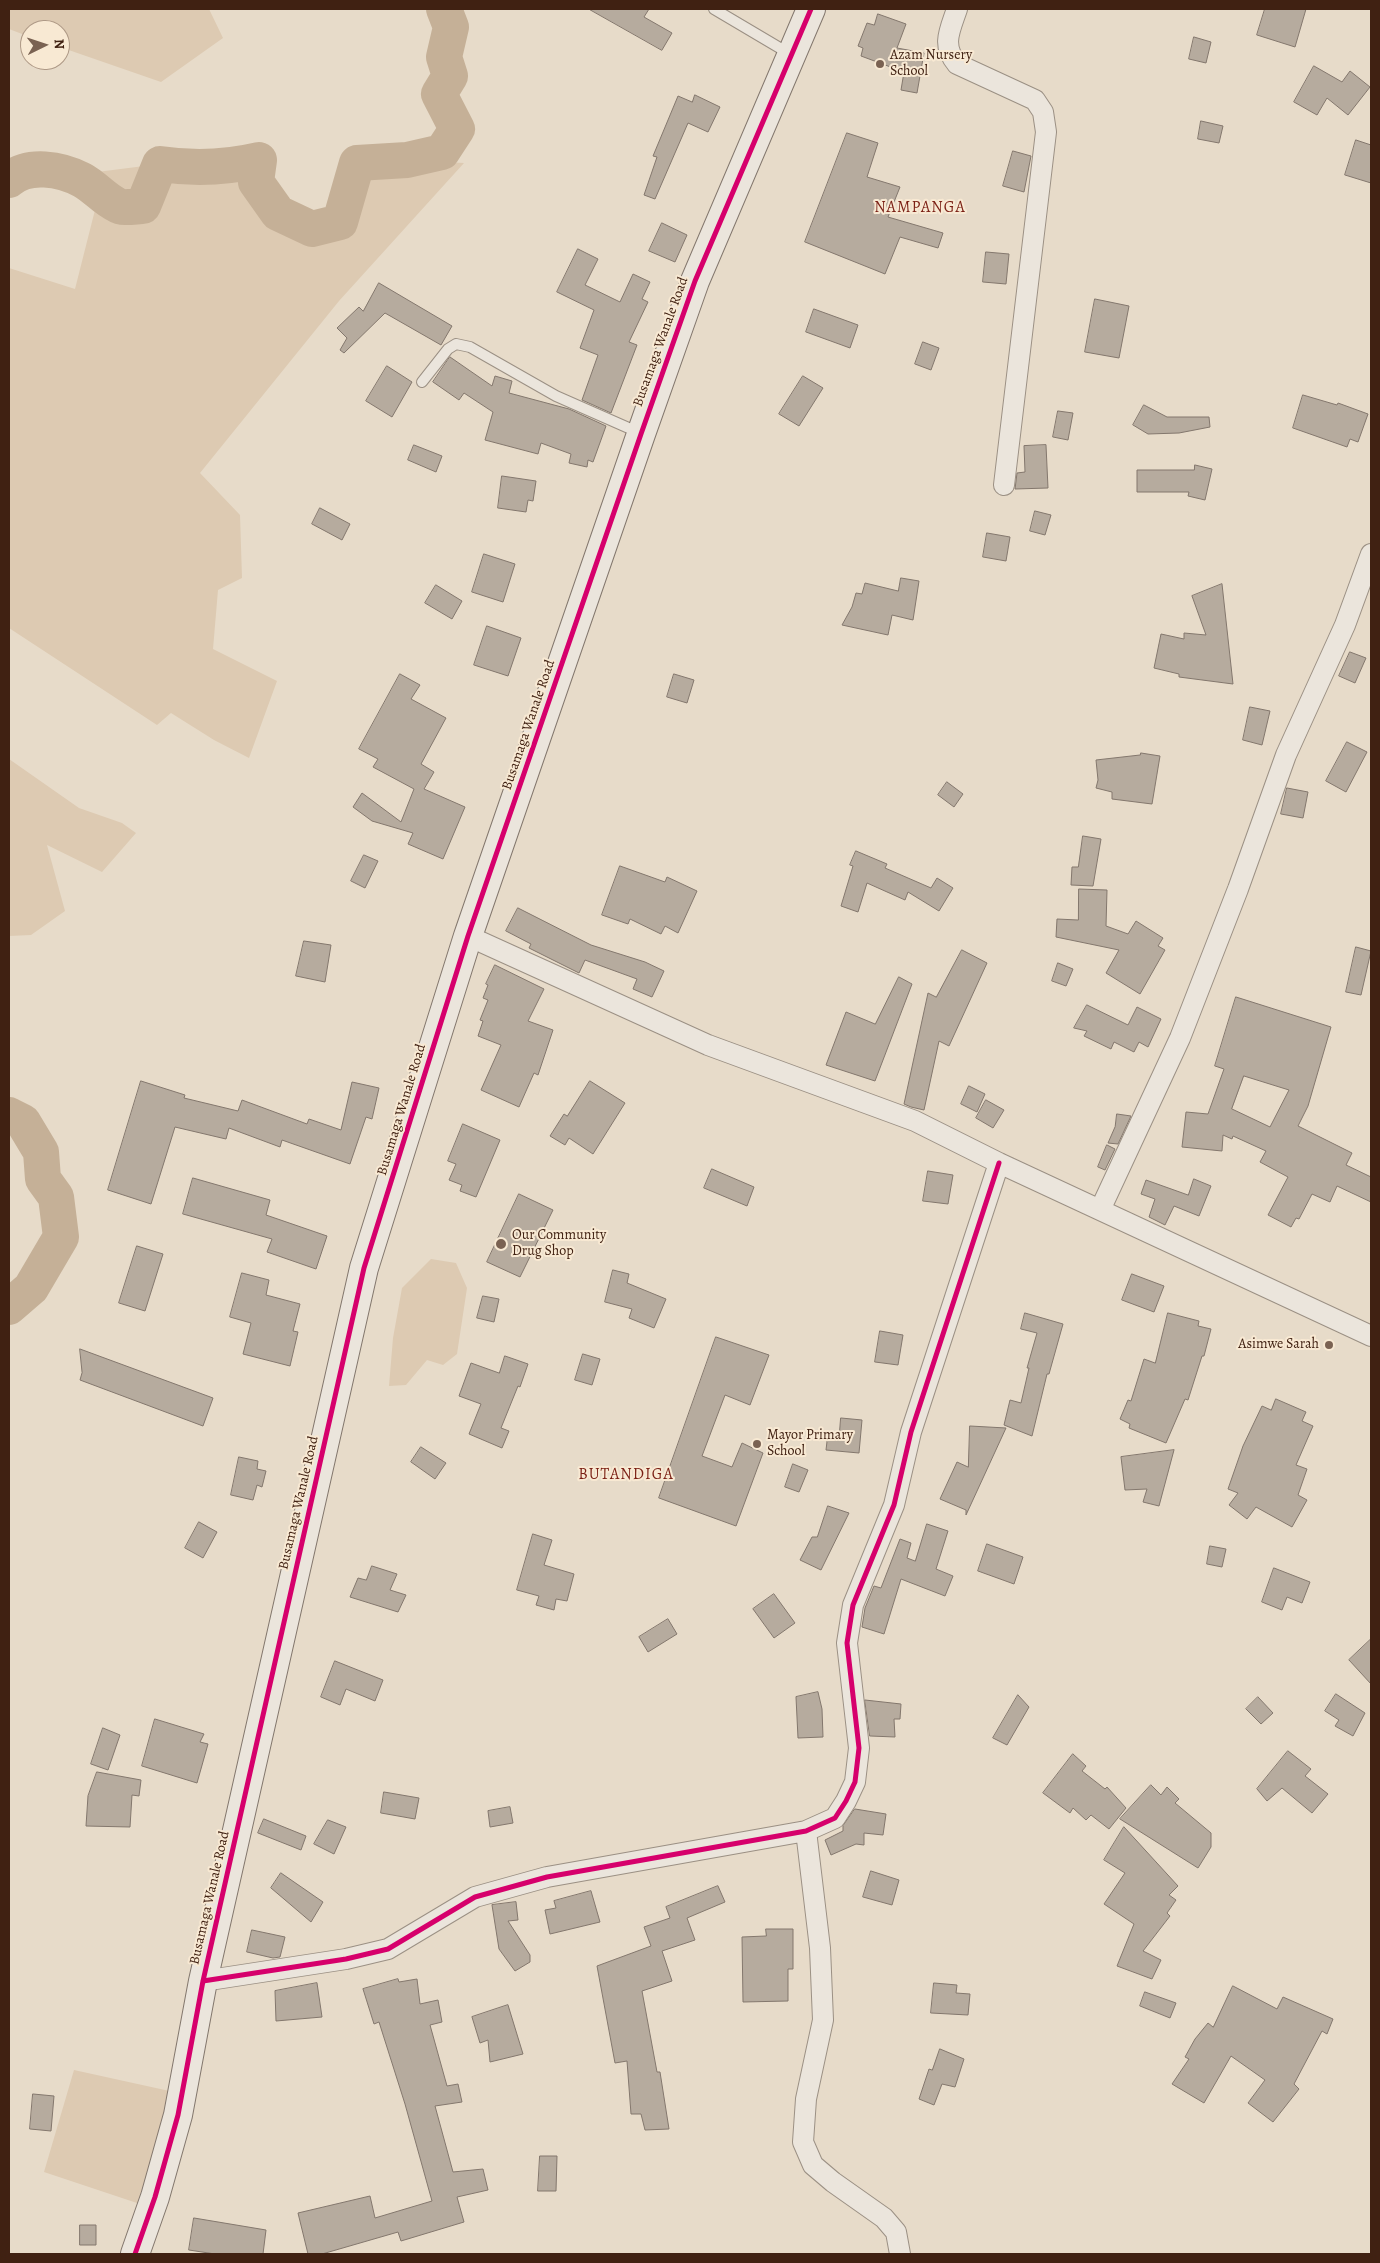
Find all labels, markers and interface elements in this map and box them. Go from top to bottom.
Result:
north arrow [20,20,70,70]
text: N [50,38,69,50]
place label: Azam Nursery School [890,48,972,80]
marker: Azam Nursery School [874,58,886,70]
district label: NAMPANGA [873,198,967,218]
street label: Busamaga Wanale Road [630,275,692,409]
street label: Busamaga Wanale Road [499,658,559,792]
street label: Busamaga Wanale Road [374,1042,430,1178]
place label: Our Community Drug Shop [512,1228,606,1260]
marker: Our Community Drug Shop [494,1237,508,1251]
place label: Asimwe Sarah [1238,1337,1319,1353]
marker: Asimwe Sarah [1323,1339,1335,1351]
place label: Mayor Primary School [767,1428,853,1460]
street label: Busamaga Wanale Road [275,1435,323,1571]
marker: Mayor Primary School [751,1438,763,1450]
district label: BUTANDIGA [577,1465,675,1485]
street label: Busamaga Wanale Road [186,1830,234,1966]

